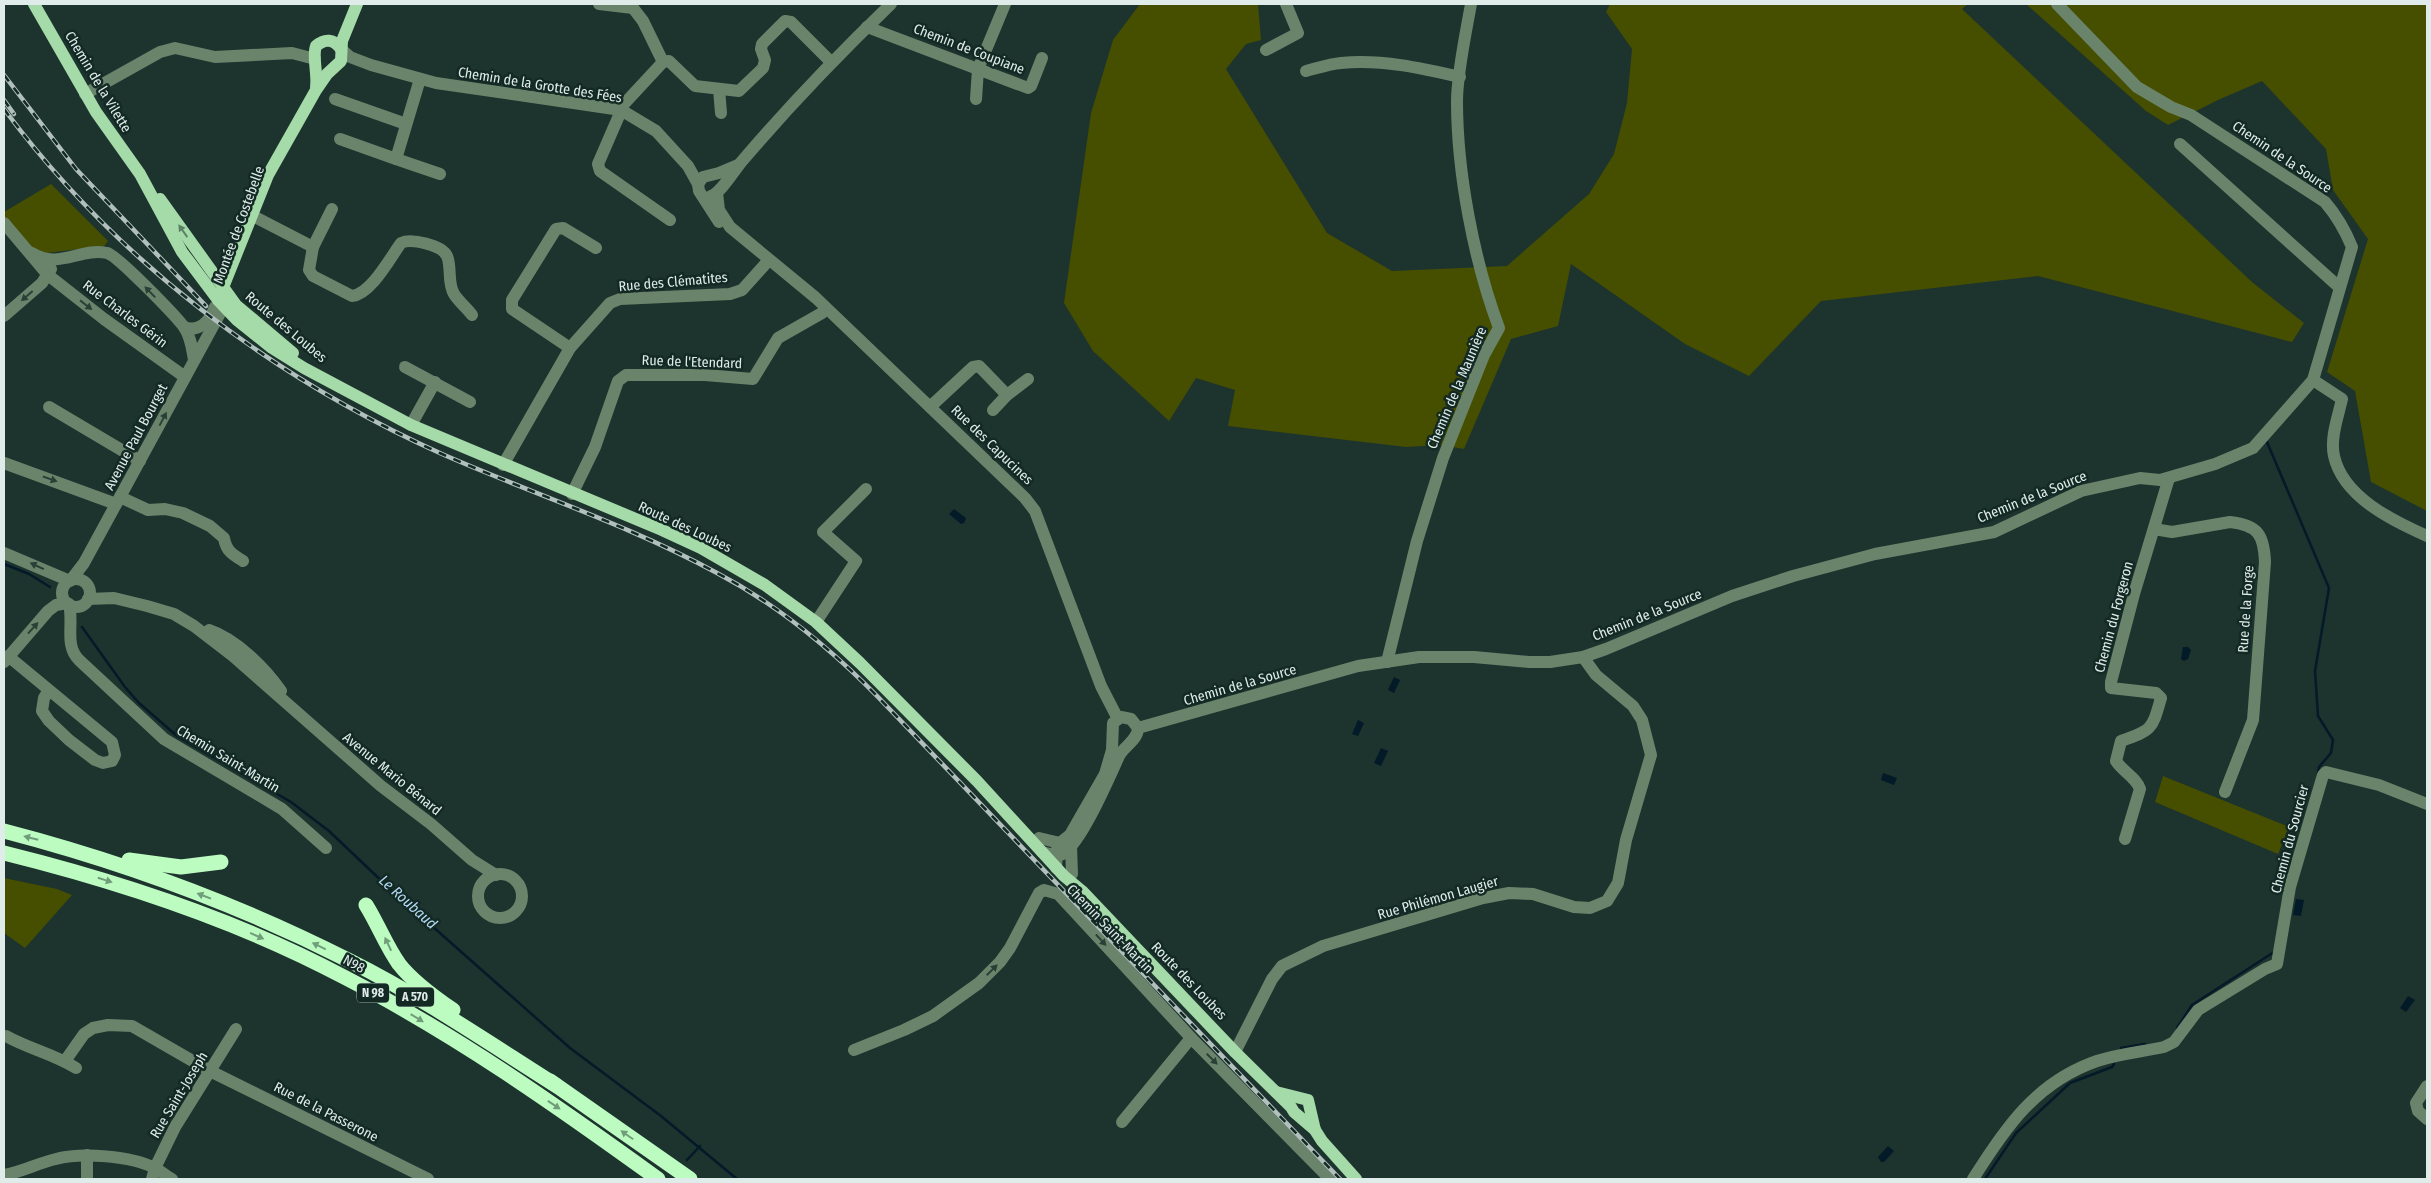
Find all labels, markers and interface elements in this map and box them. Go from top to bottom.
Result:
street label: Chemin de Coupiane [911,20,1027,78]
street label: Chemin de la Vilette [61,28,135,136]
street label: Chemin de la Grotte des Fées [457,64,623,106]
street label: Chemin de la Source [2229,117,2335,197]
street label: Montée de Costebelle [210,164,268,286]
one-way arrow [178,224,188,237]
street label: Rue des Clématites [618,269,728,295]
street label: Rue Charles Gérin [79,277,171,351]
one-way arrow [144,286,156,298]
street label: Route des Loubes [242,288,330,366]
one-way arrow [20,291,33,302]
one-way arrow [79,300,93,310]
street label: Chemin de la Maunière [1424,324,1490,452]
street label: Rue de l'Etendard [641,352,743,372]
street label: Avenue Paul Bourget [101,381,171,493]
street label: Rue des Capucines [948,402,1036,488]
one-way arrow [158,412,167,425]
street label: Chemin de la Source [1975,467,2089,527]
one-way arrow [43,475,58,483]
street label: Route des Loubes [636,498,735,556]
street label: Chemin du Forgeron [2091,559,2137,675]
one-way arrow [30,562,44,570]
street label: Rue de la Forge [2234,565,2258,653]
street label: Chemin de la Source [1590,585,1704,645]
one-way arrow [27,622,38,635]
street label: Chemin de la Source [1182,661,1298,709]
street label: Chemin Saint-Martin [173,722,283,796]
street label: Avenue Mario Bénard [339,729,445,819]
street label: Chemin du Sourcier [2267,783,2313,895]
one-way arrow [24,834,39,842]
water label: Le Roubaud [375,871,441,933]
street label: Rue Philémon Laugier [1376,873,1500,923]
one-way arrow [97,877,112,885]
street label: Chemin Saint-Martin [1063,881,1157,977]
one-way arrow [197,891,211,899]
one-way arrow [250,932,264,940]
one-way arrow [1095,934,1107,946]
one-way arrow [383,936,392,951]
street label: Route des Loubes [1148,939,1230,1023]
one-way arrow [312,942,327,950]
street label: N98 [340,951,368,977]
one-way arrow [986,964,998,976]
road number: N 98 [357,984,389,1002]
road number: A 570 [396,988,434,1006]
one-way arrow [411,1013,424,1022]
street label: Rue Saint-Joseph [147,1049,211,1141]
one-way arrow [1206,1053,1218,1065]
street label: Rue de la Passerone [271,1078,381,1146]
one-way arrow [547,1100,561,1110]
one-way arrow [620,1130,634,1140]

